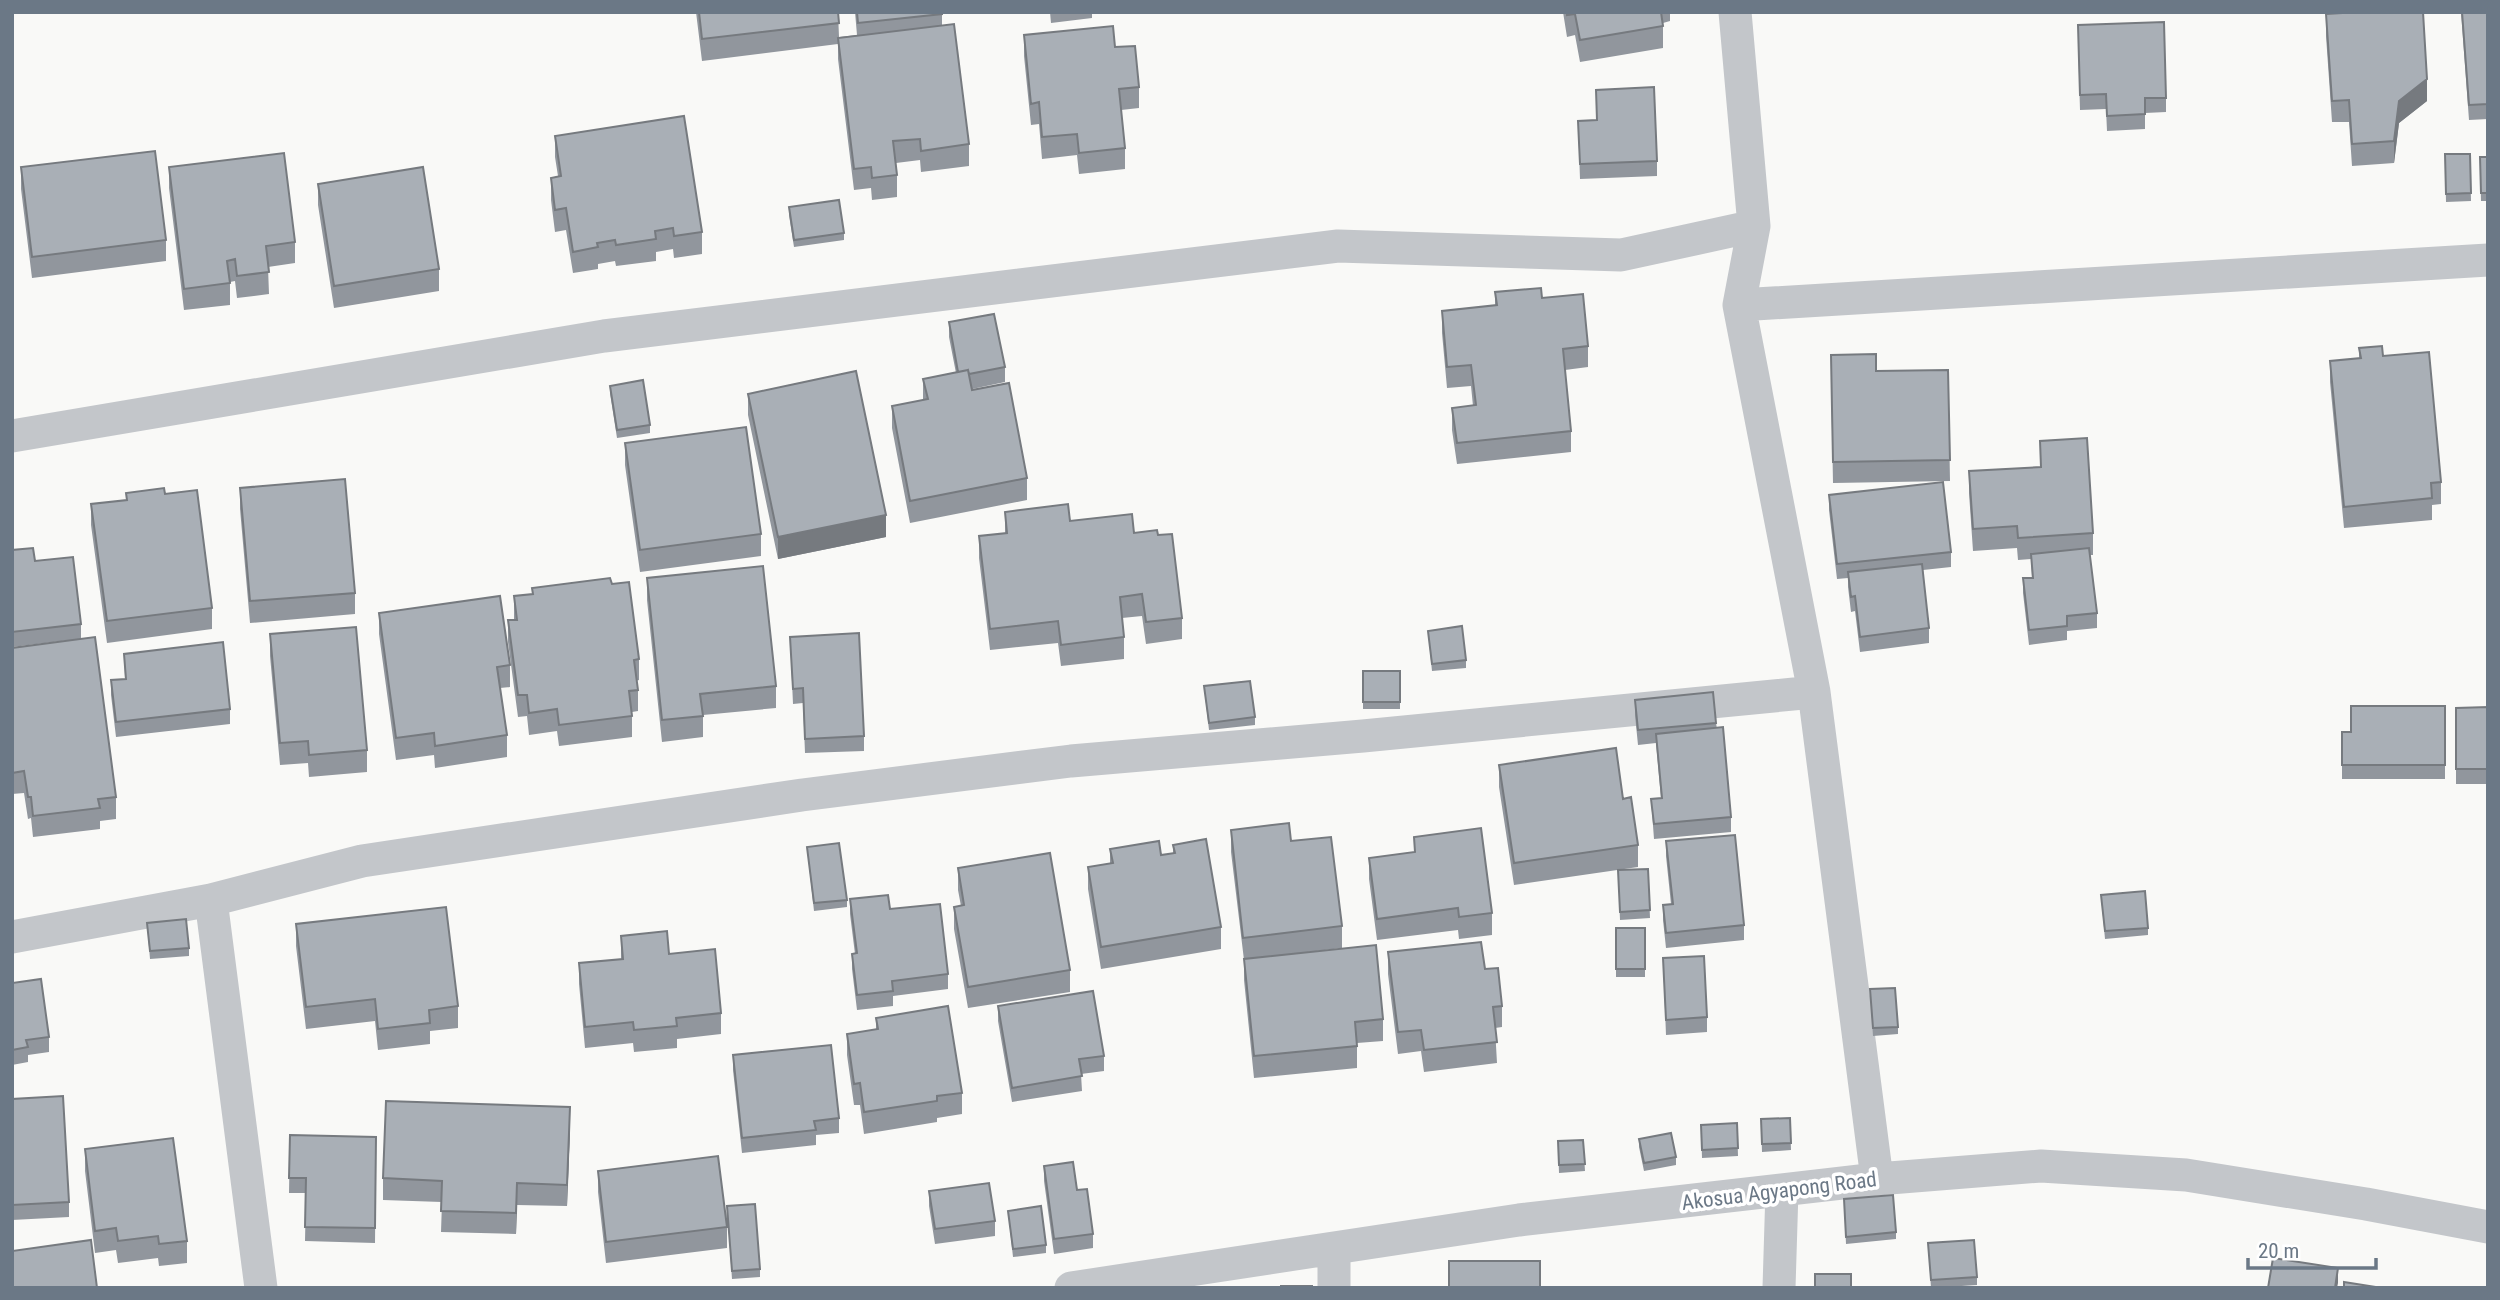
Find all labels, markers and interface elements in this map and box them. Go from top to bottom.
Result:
street label: Akosua Agyapong Road [1680,1167,1878,1215]
scale bar [2248,1226,2376,1270]
text: 20 m [2258,1239,2299,1263]

